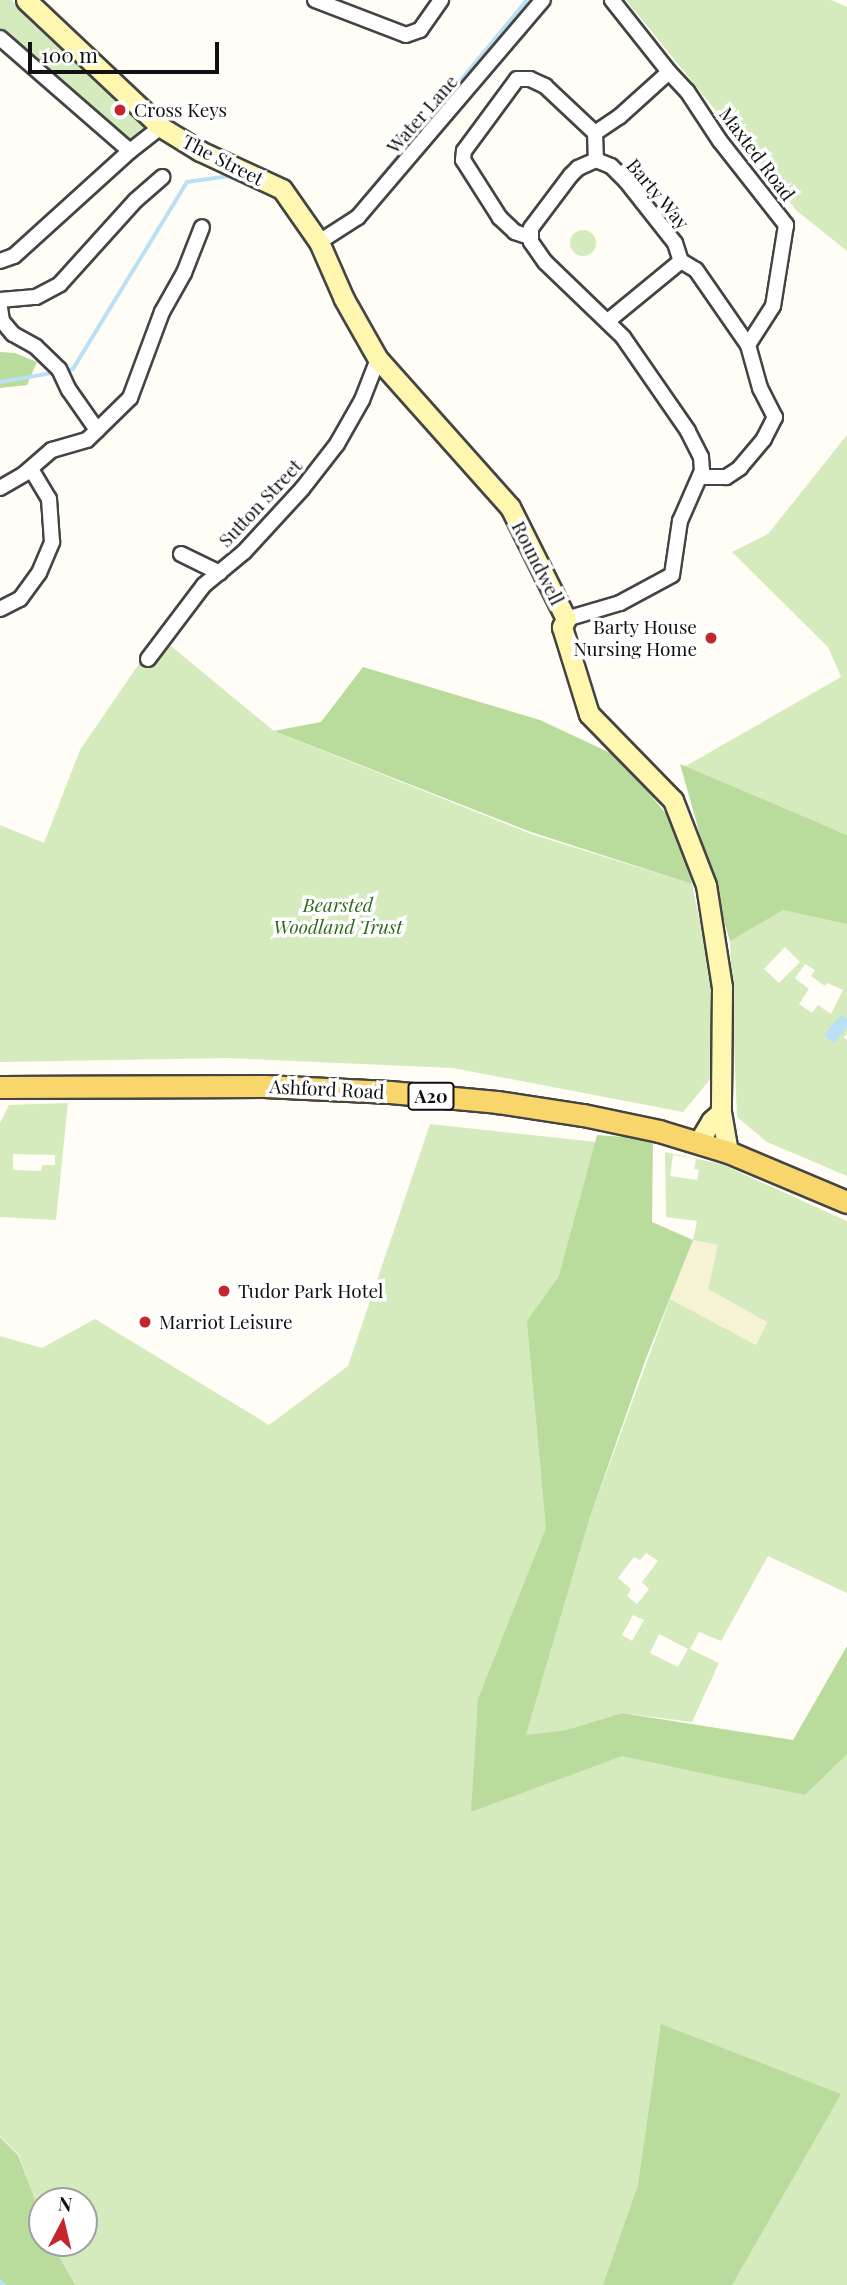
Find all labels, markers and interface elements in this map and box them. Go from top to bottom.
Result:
scale bar [32,28,222,72]
text: 100 m [41,40,98,68]
street label: Water Lane [382,70,462,158]
place label: Cross Keys [134,99,227,121]
marker: Cross Keys [112,102,128,118]
street label: Maxted Road [714,103,800,205]
street label: The Street [179,130,267,190]
street label: Barty Way [622,154,694,234]
street label: Sutton Street [214,454,306,552]
street label: Roundwell [507,517,569,609]
place label: Barty House Nursing Home [573,616,697,660]
marker: Barty House Nursing Home [703,630,719,646]
park label: Bearsted Woodland Trust [273,894,403,938]
street label: Ashford Road [269,1075,385,1103]
road number: A20 [406,1082,456,1111]
place label: Tudor Park Hotel [238,1280,384,1302]
marker: Tudor Park Hotel [216,1283,232,1299]
place label: Marriot Leisure [159,1311,293,1333]
marker: Marriot Leisure [137,1314,153,1330]
north arrow [28,2187,98,2257]
text: N [57,2189,74,2217]

